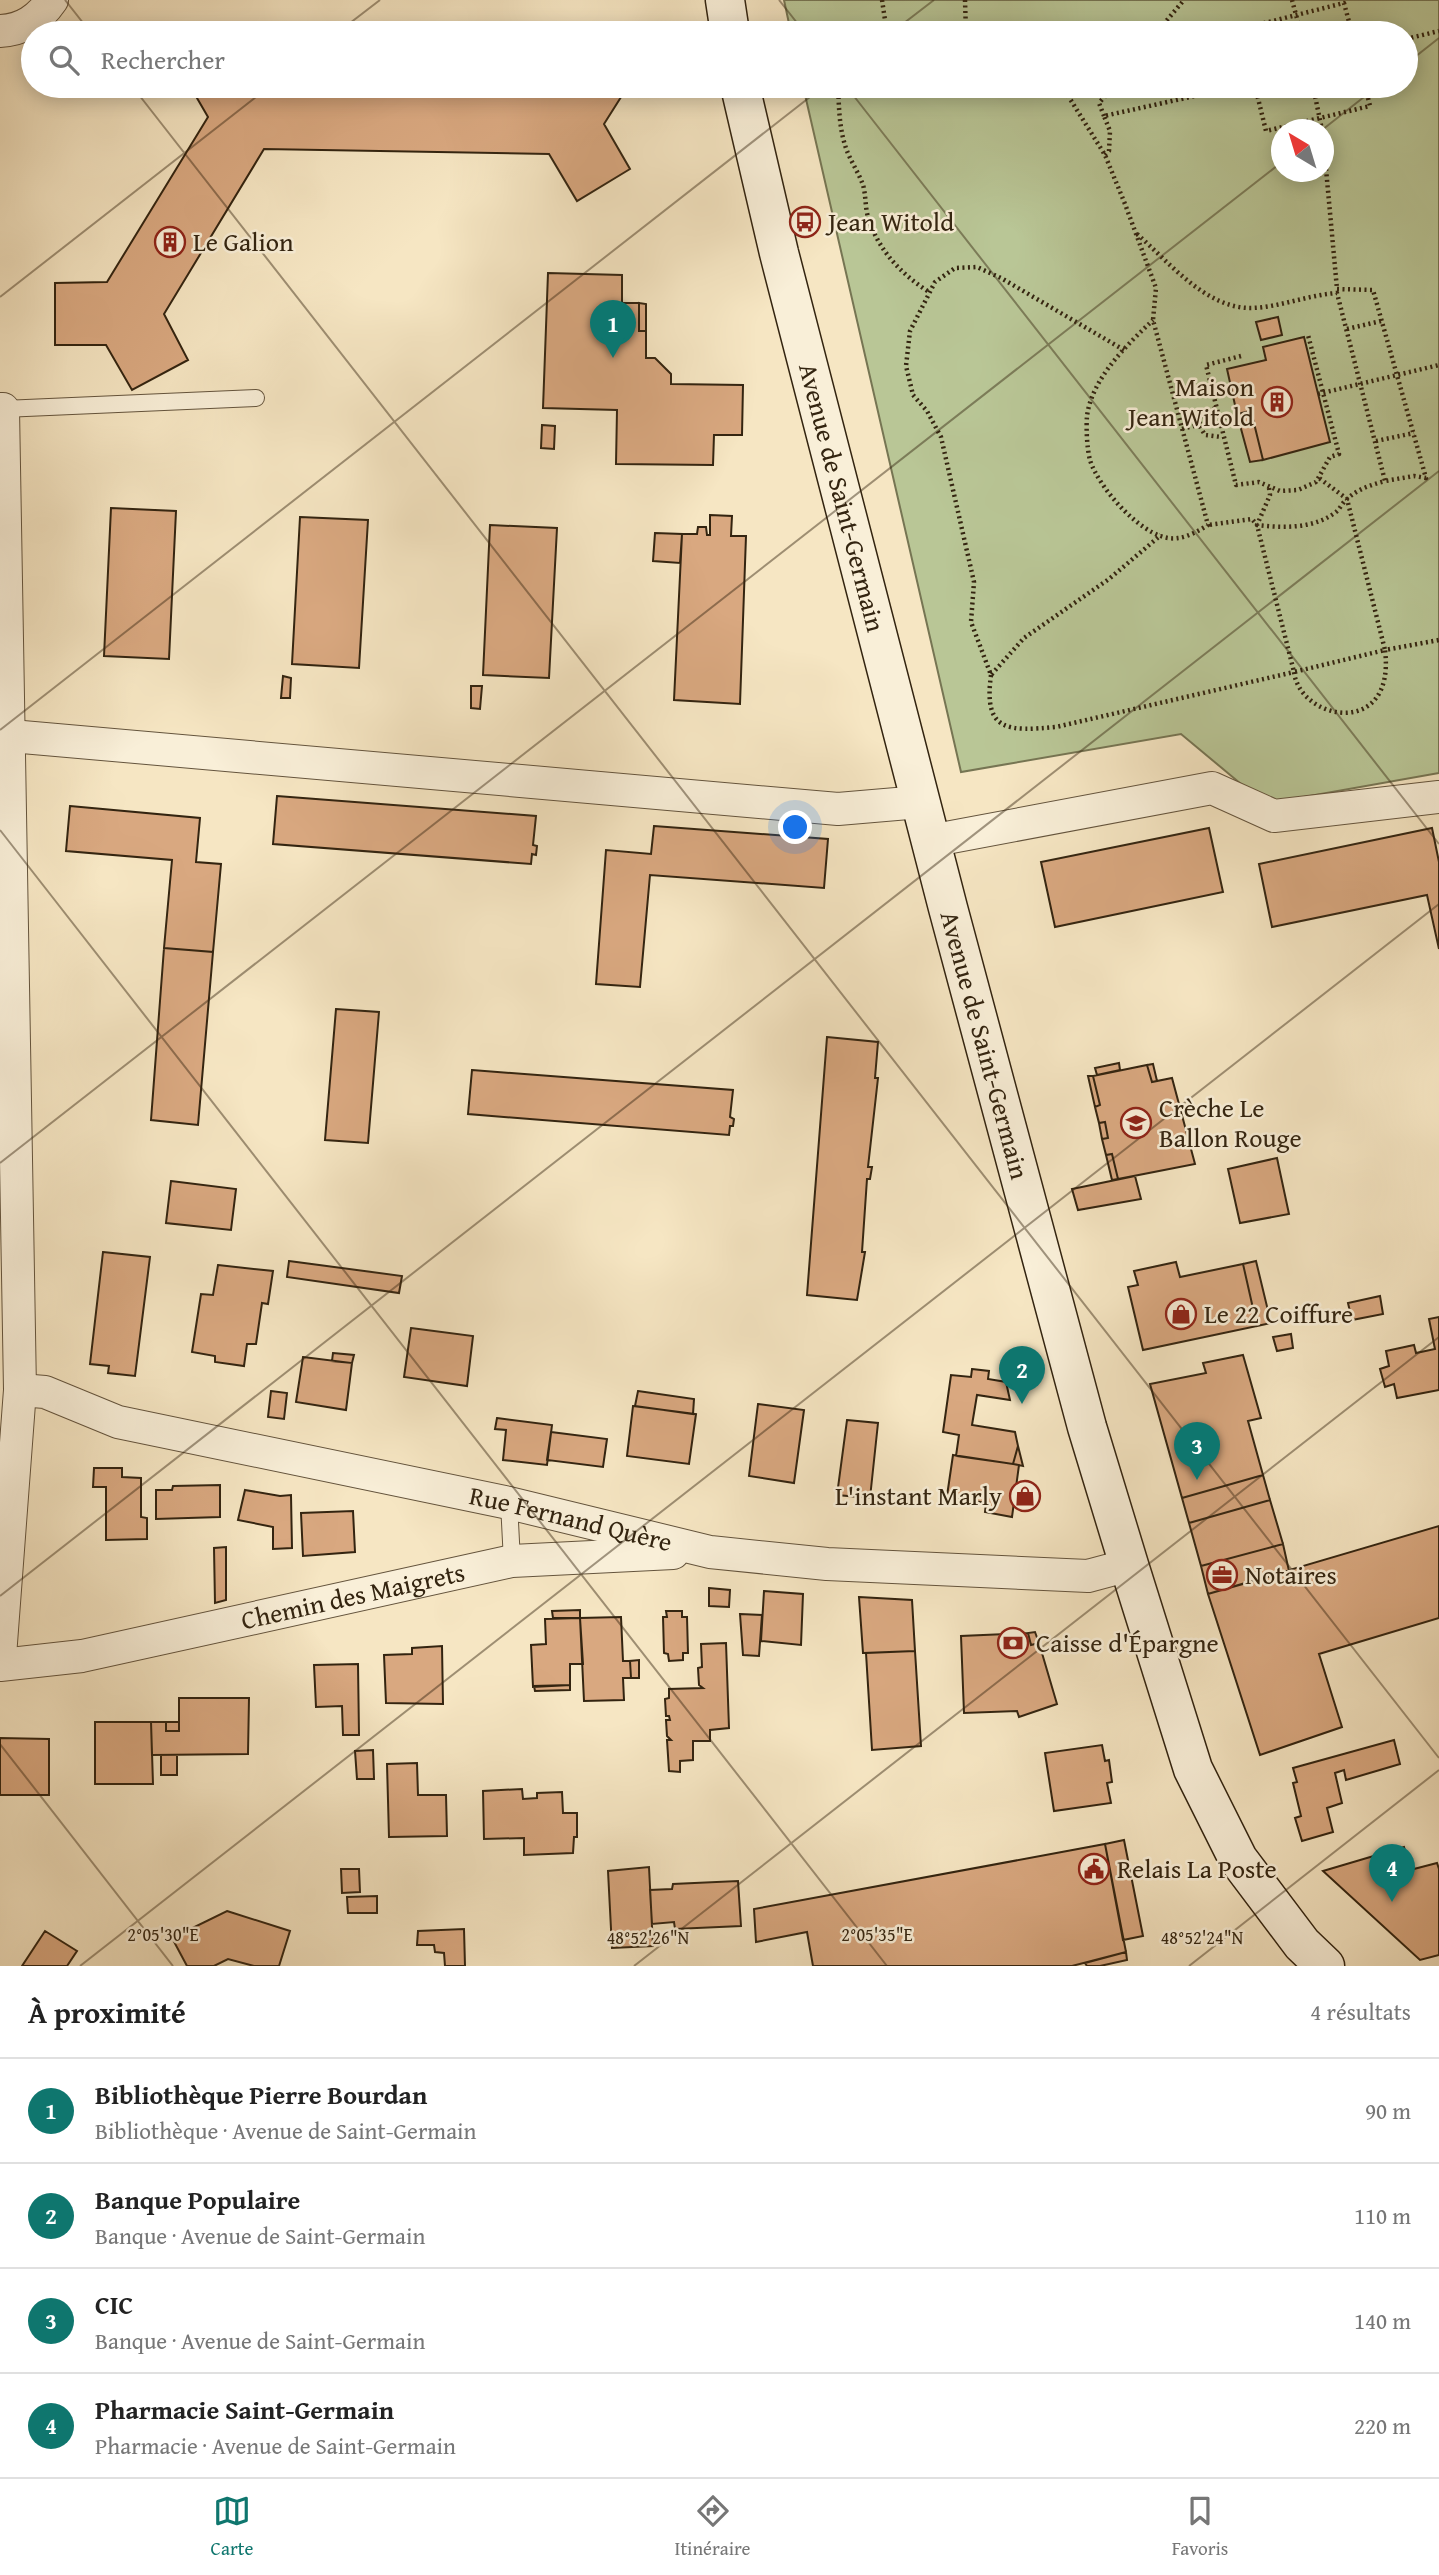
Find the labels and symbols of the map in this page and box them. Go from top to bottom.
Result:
north arrow [1271,119,1334,182]
place label: Jean Witold [825,202,954,241]
bus stop icon: Jean Witold [788,205,822,239]
place label: Le Galion [193,222,294,261]
building icon: Le Galion [153,225,187,259]
pin: 1 [590,300,636,358]
street label: Avenue de Saint-Germain [789,359,896,636]
place label: Maison Jean Witold [1125,367,1254,436]
building icon: Maison Jean Witold [1260,385,1294,419]
your location [778,810,812,844]
street label: Avenue de Saint-Germain [931,907,1040,1184]
place label: Crèche Le Ballon Rouge [1159,1088,1302,1157]
school or university icon: Crèche Le Ballon Rouge [1119,1106,1153,1140]
place label: Le 22 Coiffure [1204,1294,1353,1333]
shop icon: Le 22 Coiffure [1164,1297,1198,1331]
pin: 2 [999,1346,1045,1404]
pin: 3 [1174,1422,1220,1480]
street label: Rue Fernand Quère [466,1475,676,1561]
place label: L'instant Marly [835,1476,1002,1515]
shop icon: L'instant Marly [1008,1479,1042,1513]
street label: Chemin des Maigrets [237,1552,468,1639]
place label: Notaires [1245,1555,1337,1594]
office icon: Notaires [1205,1558,1239,1592]
place label: Caisse d'Épargne [1036,1623,1219,1662]
bank icon: Caisse d'Épargne [996,1626,1030,1660]
pin: 4 [1369,1844,1415,1902]
place label: Relais La Poste [1117,1849,1277,1888]
public building icon: Relais La Poste [1077,1852,1111,1886]
text: 2°05'30"E [127,1921,199,1948]
text: 2°05'35"E [841,1921,913,1948]
text: 48°52'26"N [607,1924,690,1951]
text: 48°52'24"N [1161,1924,1244,1951]

